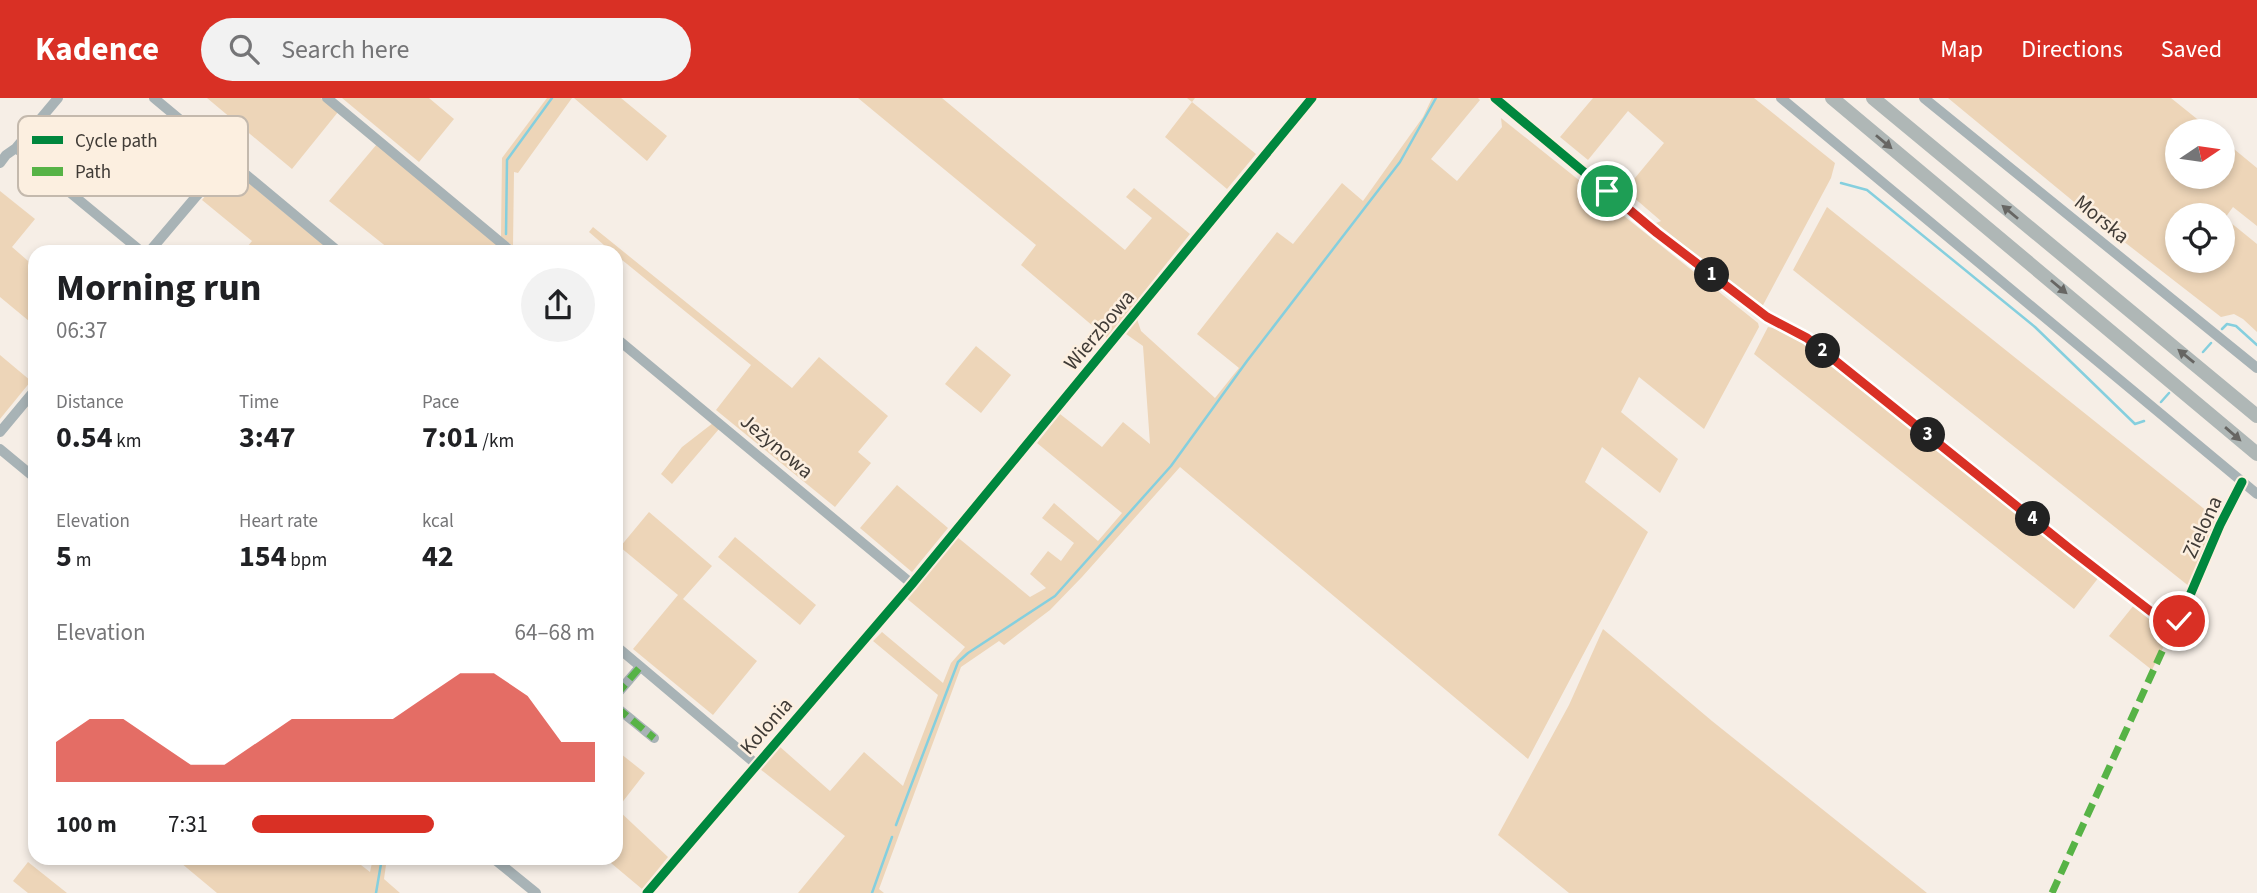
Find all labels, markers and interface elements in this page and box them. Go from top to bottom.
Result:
search box [201,18,691,81]
text: Kadence [35,26,159,73]
icon: search [225,30,263,68]
text: Search here [281,31,409,68]
text: Map [1940,32,1983,67]
text: Directions [2021,32,2123,67]
text: Saved [2161,32,2222,67]
legend [18,116,248,196]
north arrow [2165,119,2235,189]
map controls [2165,119,2235,273]
text: Cycle path [75,128,157,155]
one-way arrow [1875,134,1893,149]
text: Path [75,159,111,186]
pin [1577,161,1637,221]
icon: arrive [1588,172,1626,210]
street label: Morska [2068,187,2136,251]
button: locate [2165,203,2235,273]
one-way arrow [2001,204,2019,220]
pin: 1 [1694,258,1730,292]
text: Morning run [56,261,261,315]
text: 1 [1706,261,1717,288]
button: share [521,268,595,342]
one-way arrow [2050,279,2067,294]
street label: Wierzbowa [1056,283,1142,377]
text: 06:37 [56,314,107,347]
pin: 2 [1806,334,1840,368]
text: 2 [1817,337,1828,364]
one-way arrow [2178,348,2196,363]
text: Distance [56,389,124,416]
text: Time [239,389,279,416]
text: Pace [422,389,459,416]
street label: Jeżynowa [734,406,820,486]
text: 0.54 [56,416,113,459]
text: 3:47 [239,416,296,459]
text: 7:01 [422,416,479,459]
pin: 3 [1910,418,1946,452]
text: 3 [1922,421,1933,448]
one-way arrow [2224,426,2242,441]
text: km [113,428,142,455]
text: /km [479,428,514,455]
street label: Zielona [2175,491,2229,563]
pin: 4 [2016,502,2050,536]
text: 4 [2027,505,2038,532]
text: Elevation [56,508,130,535]
text: Heart rate [239,508,318,535]
text: kcal [422,508,454,535]
text: 5 [56,535,72,578]
text: 154 [239,535,287,578]
text: 42 [422,535,454,578]
text: m [72,547,91,574]
text: bpm [287,547,327,574]
pin [2149,591,2209,651]
icon: check [2160,602,2198,640]
text: Elevation [56,616,146,649]
text: 64–68 m [515,616,595,649]
street label: Kolonia [733,691,799,761]
text: 100 m [56,808,117,841]
text: 7:31 [168,808,208,841]

